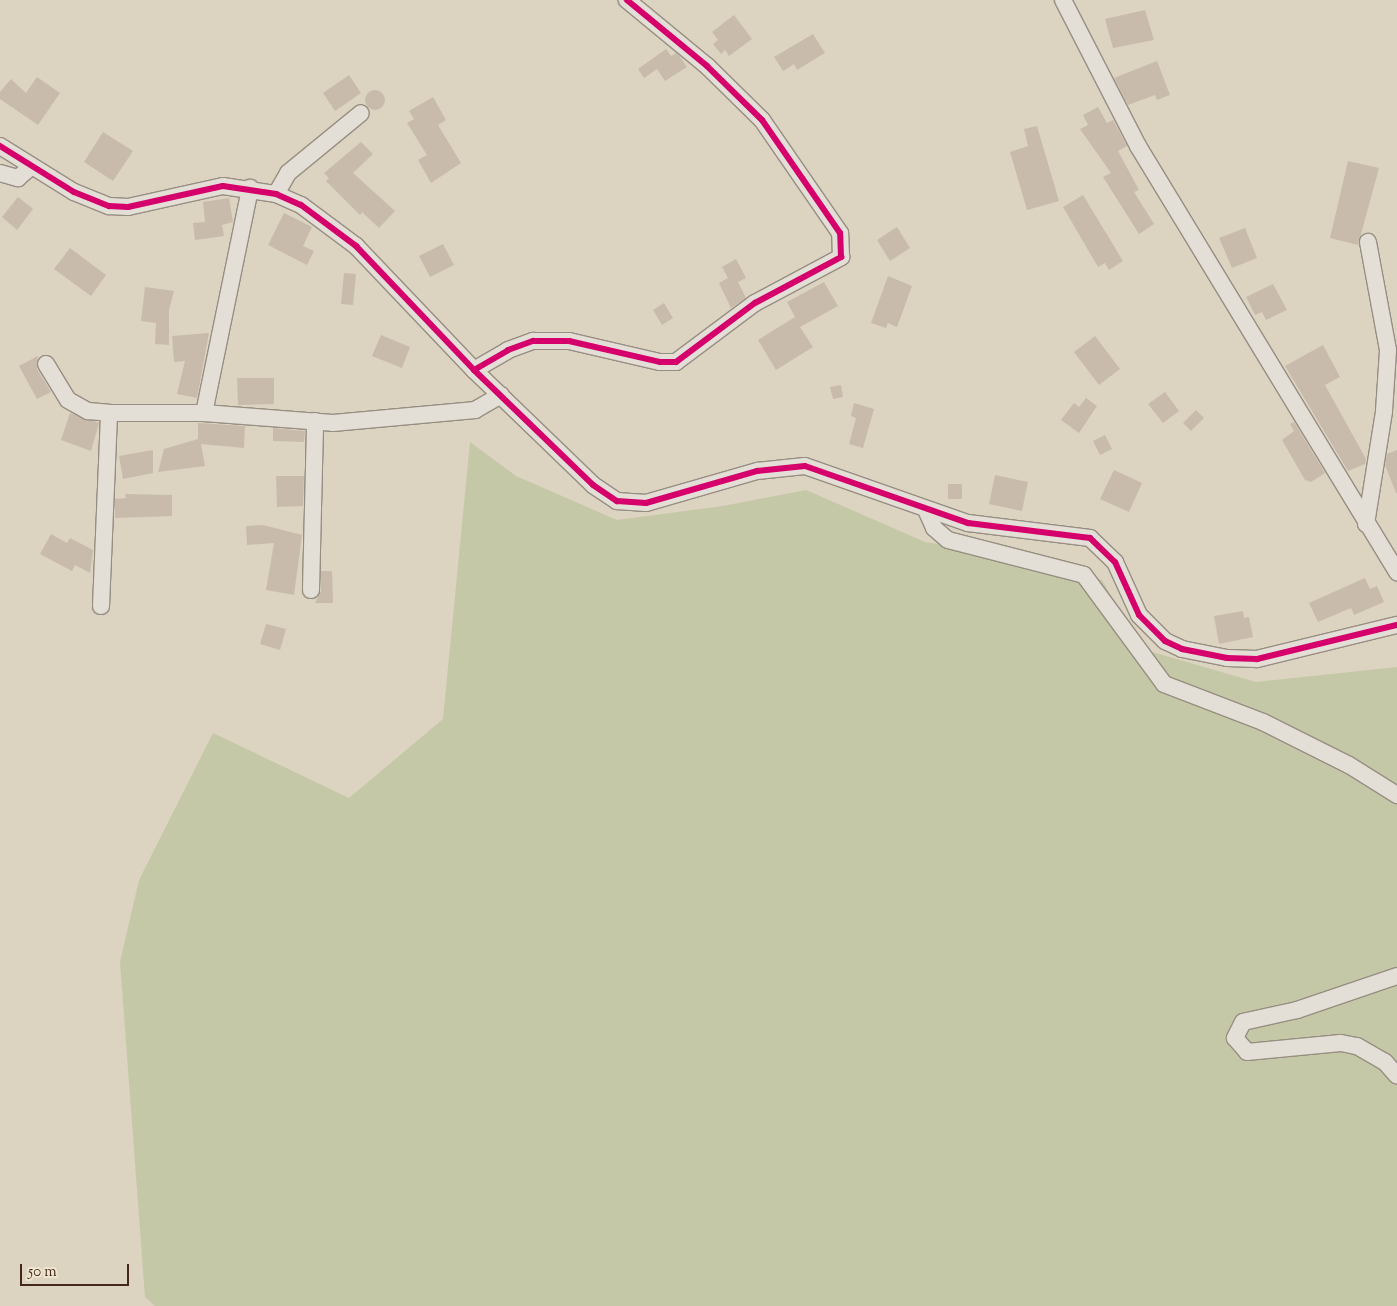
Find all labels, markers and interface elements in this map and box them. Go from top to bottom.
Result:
scale bar [22,1254,131,1286]
text: 50 m [28,1262,57,1283]

